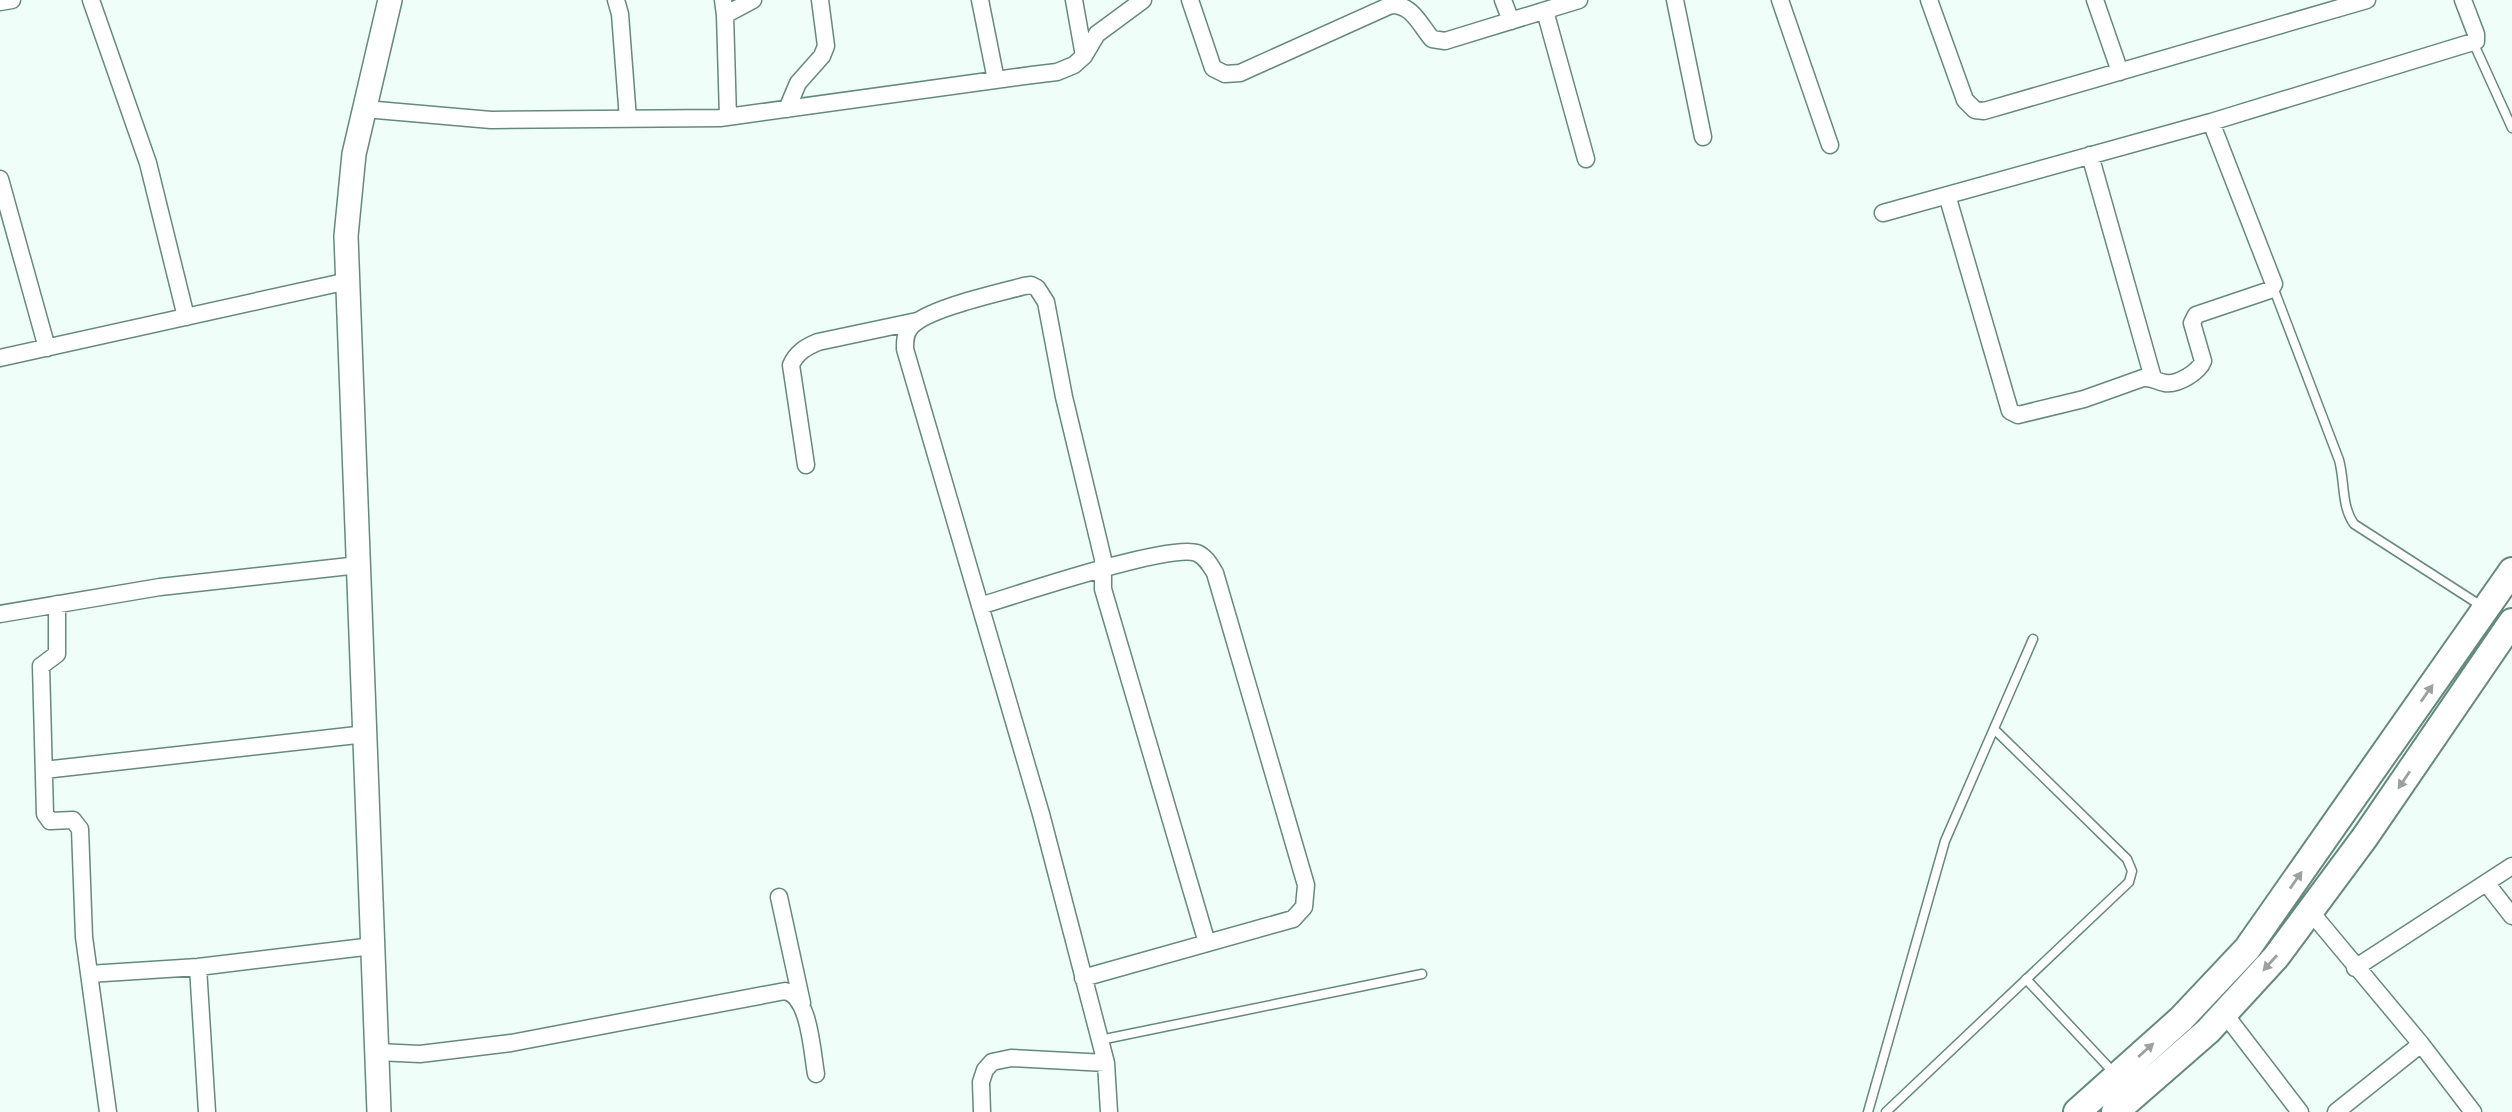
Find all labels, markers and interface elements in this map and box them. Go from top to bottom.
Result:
one-way arrow [2420,684,2434,702]
one-way arrow [2397,771,2411,789]
one-way arrow [2289,871,2303,889]
one-way arrow [2262,954,2278,972]
one-way arrow [2138,1043,2155,1058]

